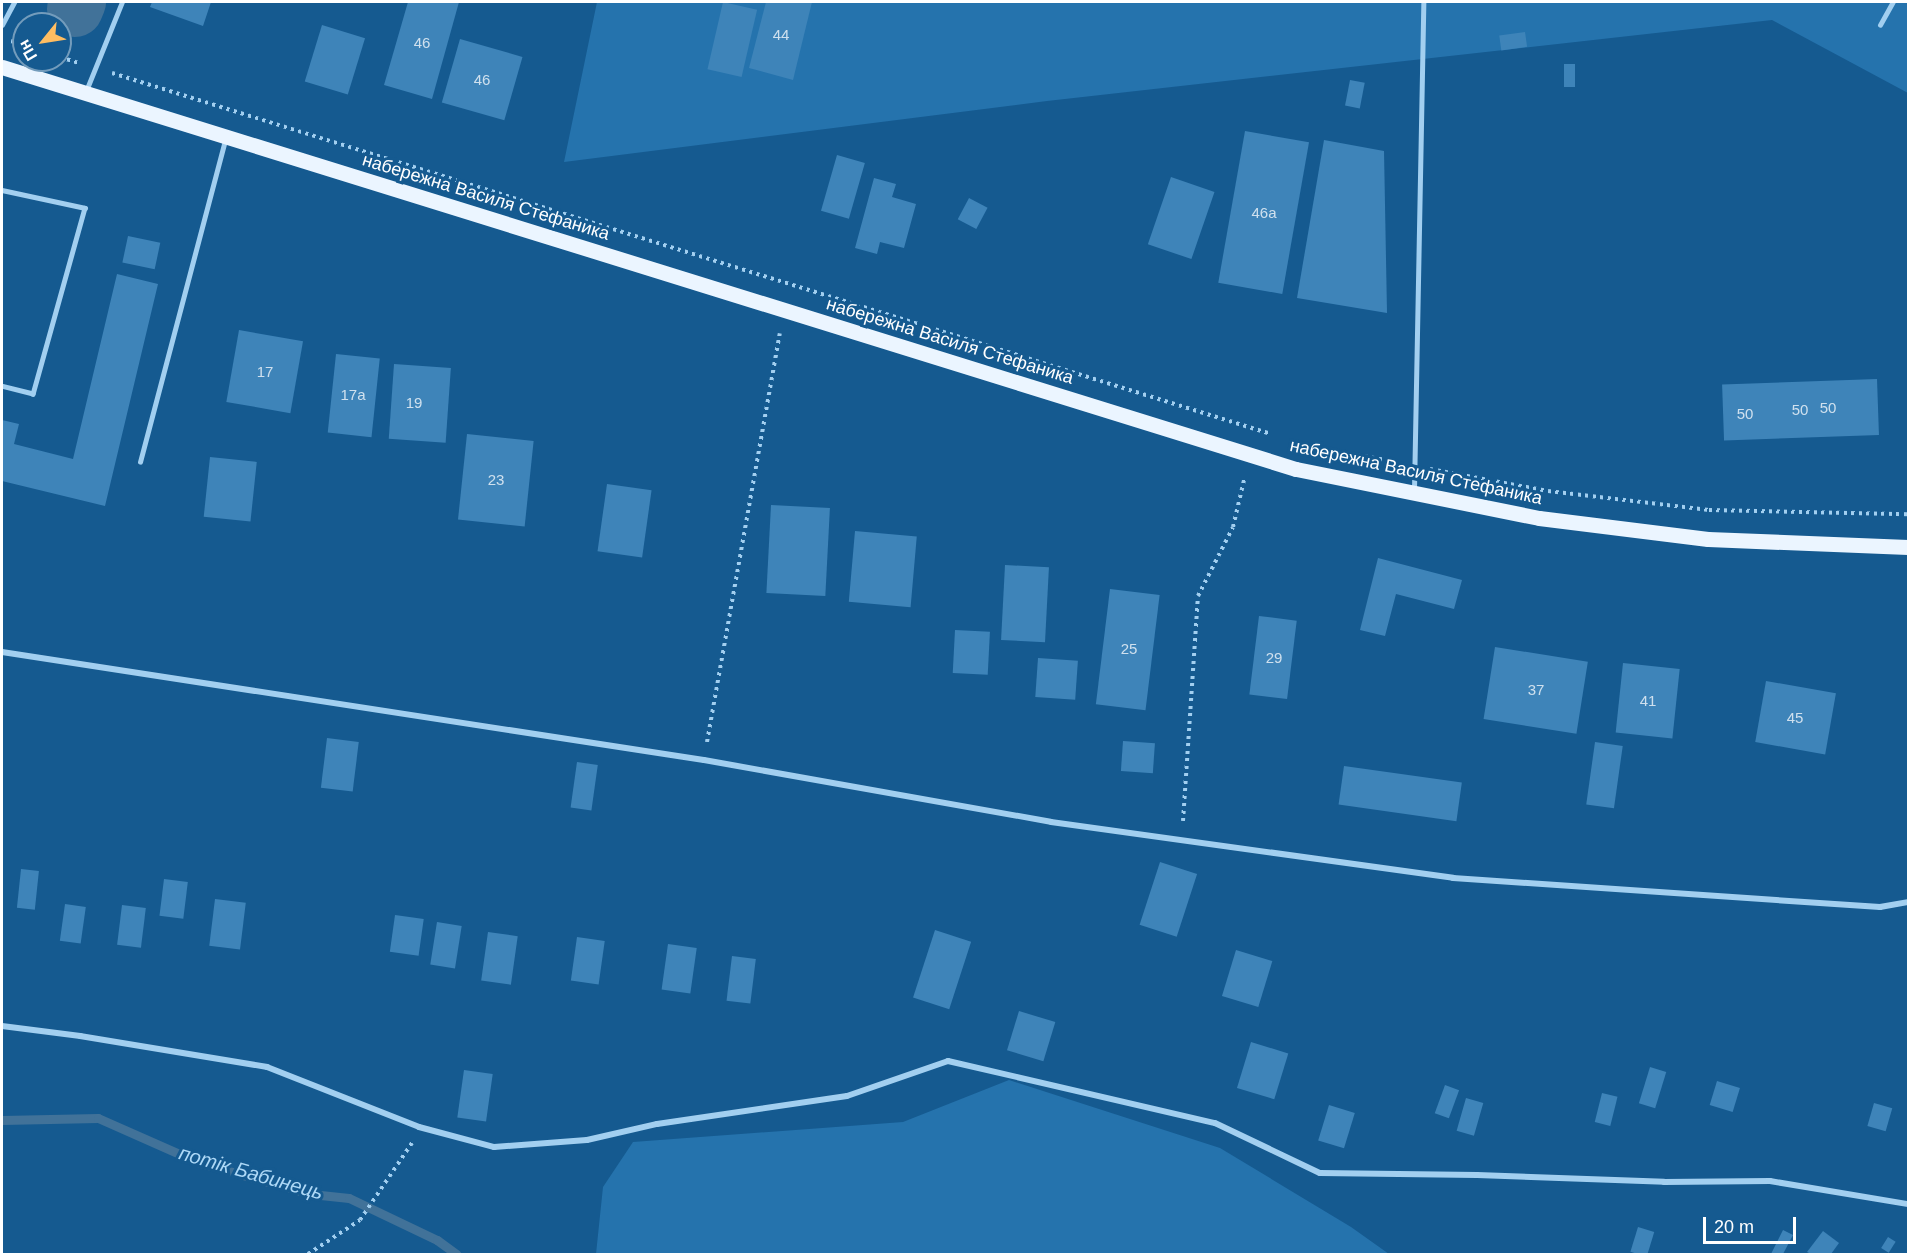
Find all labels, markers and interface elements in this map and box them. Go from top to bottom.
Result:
north arrow [12,12,72,72]
house number: 44 [773,26,789,44]
house number: 46 [414,34,430,52]
text: Пн [15,37,40,64]
house number: 46 [474,71,490,89]
street label: набережна Василя Стефаника [360,149,612,245]
house number: 46а [1251,204,1277,222]
street label: набережна Василя Стефаника [824,293,1076,389]
house number: 17 [257,363,273,381]
house number: 17а [340,386,366,404]
house number: 19 [406,394,422,412]
house number: 50 [1820,399,1836,417]
house number: 50 [1792,401,1808,419]
house number: 50 [1737,405,1753,423]
street label: набережна Василя Стефаника [1288,435,1544,509]
house number: 23 [488,471,504,489]
house number: 25 [1121,640,1137,658]
house number: 29 [1266,649,1282,667]
house number: 37 [1528,681,1544,699]
house number: 41 [1640,692,1656,710]
house number: 45 [1787,709,1803,727]
water label: потік Бабинець [176,1141,326,1205]
scale bar [1706,1205,1799,1243]
text: 20 m [1714,1217,1754,1237]

